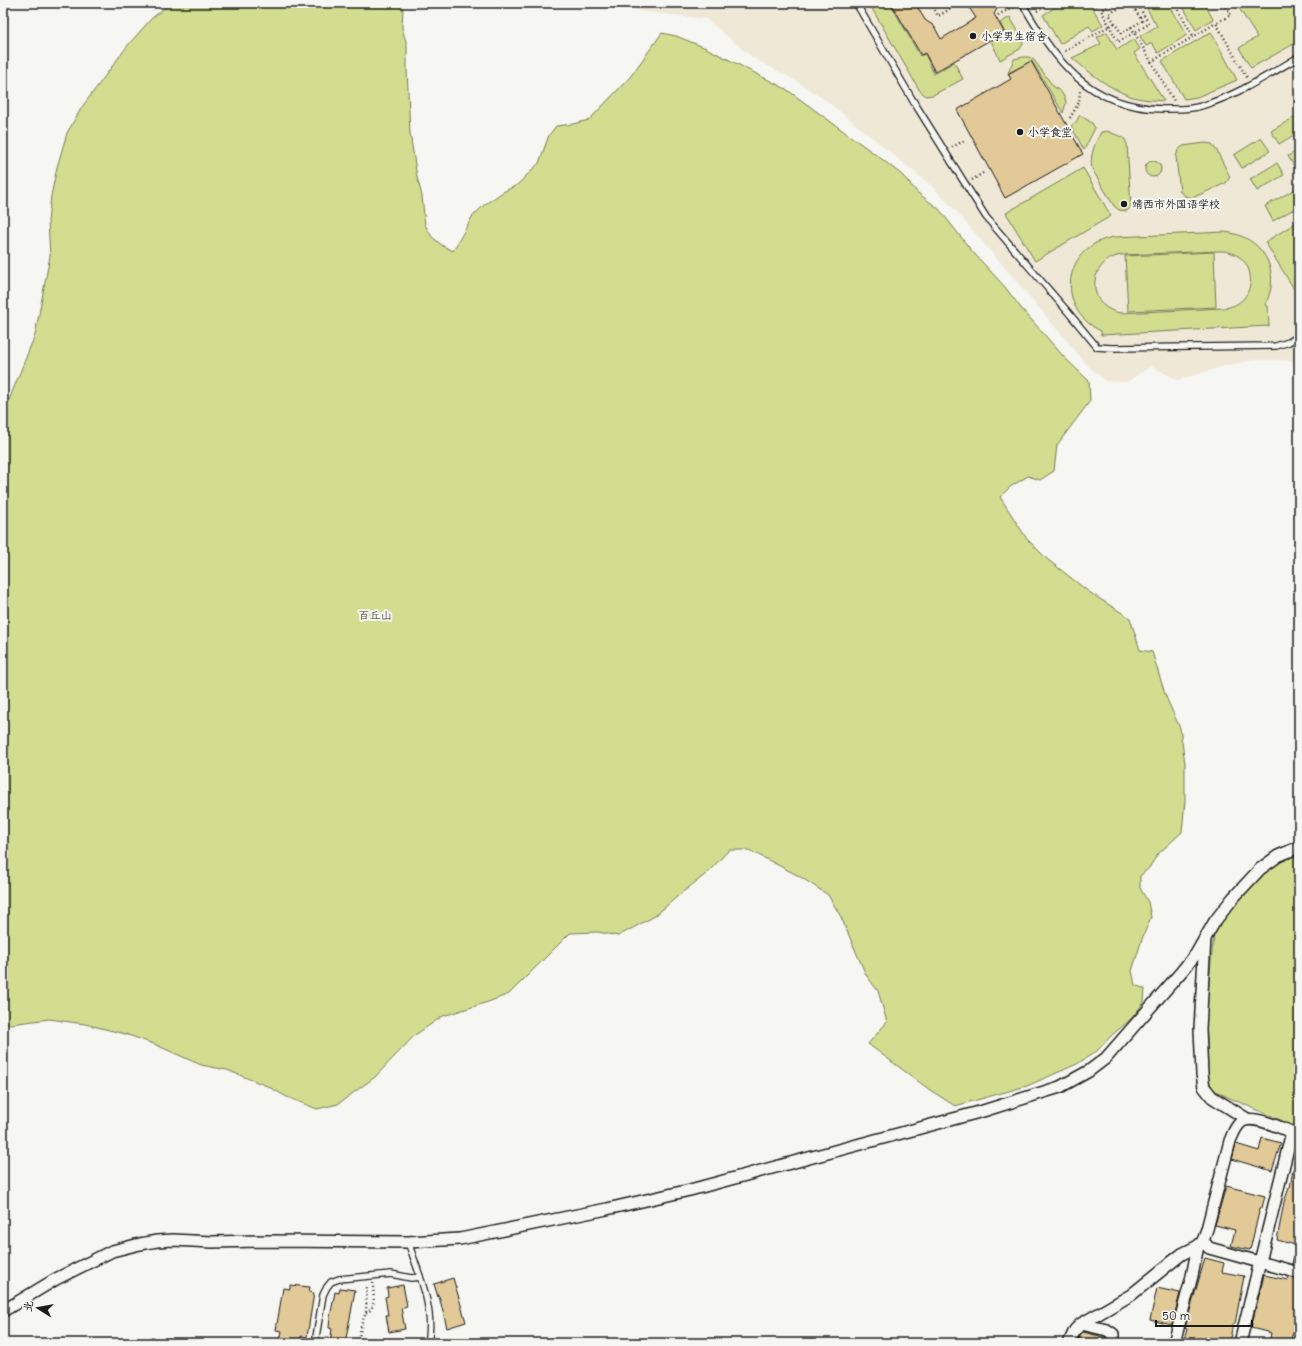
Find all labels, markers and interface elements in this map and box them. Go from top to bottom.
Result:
place label: 小学男生宿舍 [981,29,1047,43]
marker: 小学男生宿舍 [968,31,978,41]
place label: 小学食堂 [1028,125,1072,139]
marker: 小学食堂 [1015,127,1025,137]
place label: 靖西市外国语学校 [1132,197,1220,211]
marker: 靖西市外国语学校 [1119,199,1129,209]
park label: 百丘山 [359,608,392,622]
north arrow [18,1288,58,1328]
text: 北 [20,1299,36,1313]
scale bar [1156,1302,1252,1328]
text: 50 m [1162,1308,1191,1323]

